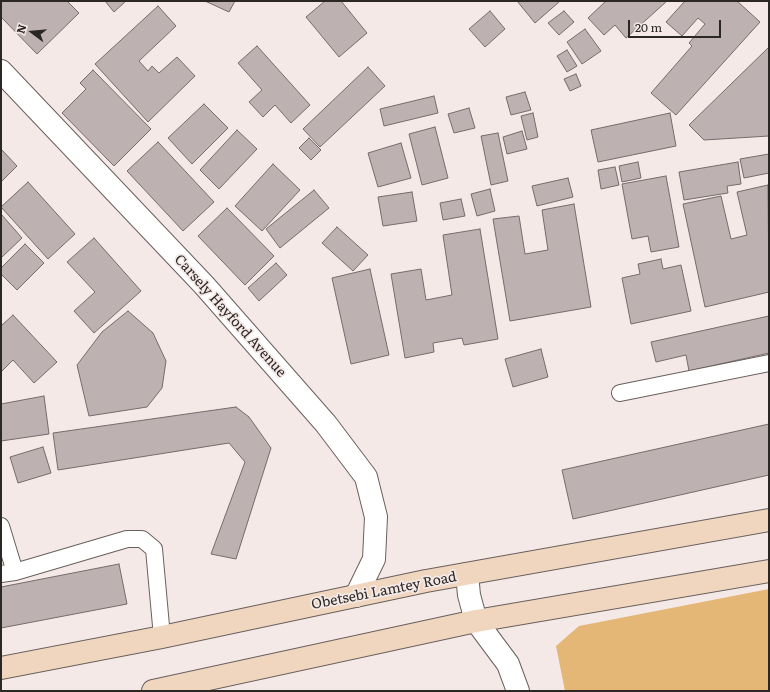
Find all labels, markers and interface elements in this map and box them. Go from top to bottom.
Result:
north arrow [12,12,52,52]
scale bar [630,12,723,38]
text: 20 m [635,18,662,36]
text: N [11,22,29,35]
street label: Carsely Hayford Avenue [171,251,289,381]
street label: Obetsebi Lamtey Road [310,569,458,613]

